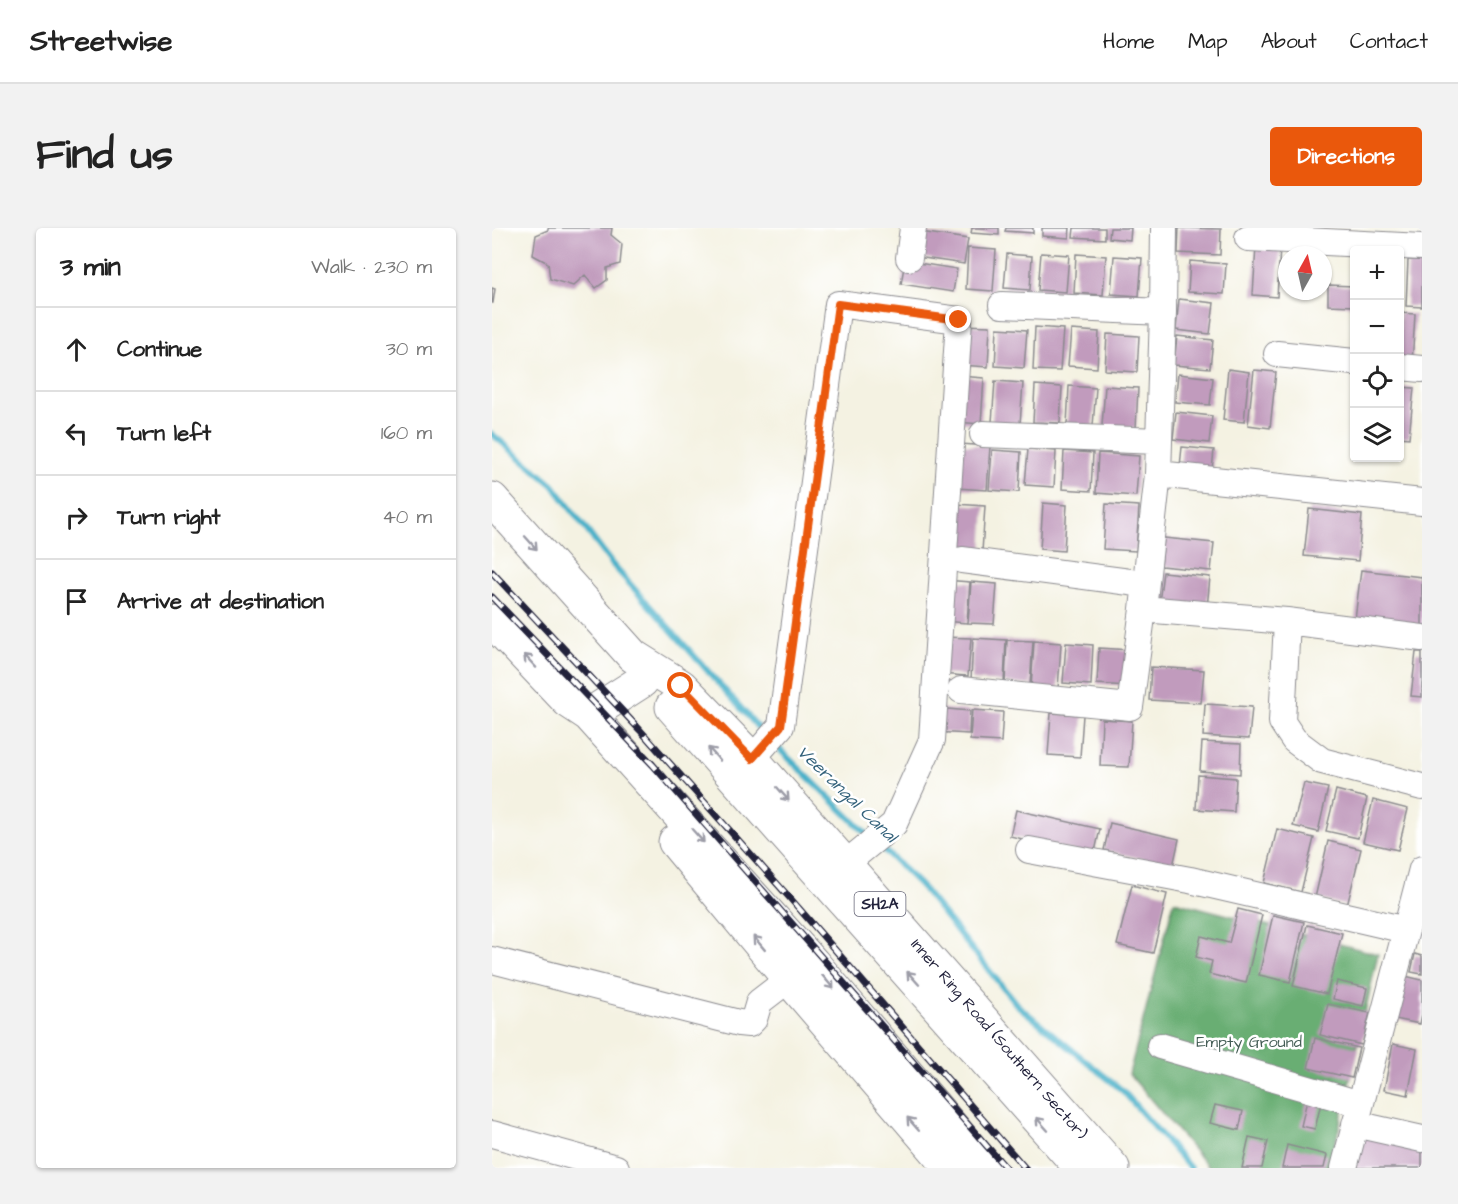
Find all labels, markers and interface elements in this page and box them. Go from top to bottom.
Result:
text: Streetwise [30,22,172,61]
text: Home [1103,27,1155,56]
text: Map [1188,27,1228,56]
text: About [1261,27,1317,56]
text: Contact [1350,27,1428,56]
text: Find us [36,127,173,185]
button: Directions [1270,127,1422,186]
north arrow [1278,246,1332,300]
map controls [1350,246,1404,462]
button: + [1350,246,1404,300]
text: 3 min [60,249,121,285]
text: Walk · 230 m [311,253,432,281]
button: − [1350,300,1404,354]
route end [945,306,971,332]
icon: ahead [60,333,93,366]
text: Continue [117,334,202,365]
text: 30 m [386,335,432,363]
button: locate [1350,354,1404,408]
button: layers [1350,408,1404,462]
icon: left [60,417,93,450]
text: Turn left [117,418,211,449]
text: 160 m [381,419,432,447]
icon: right [60,501,93,534]
text: Turn right [117,502,220,533]
text: 40 m [382,503,432,531]
one-way arrow [524,535,538,550]
icon: arrive [60,585,93,618]
text: Arrive at destination [117,586,324,617]
one-way arrow [523,654,537,669]
route start [667,672,693,698]
water label: Veerangal Canal [791,740,904,850]
one-way arrow [707,747,721,762]
one-way arrow [776,786,790,801]
one-way arrow [691,828,705,843]
road number: SH2A [854,892,906,916]
street label: Inner Ring Road (Southern Sector) [905,934,1093,1145]
one-way arrow [753,935,766,951]
one-way arrow [906,971,920,986]
one-way arrow [822,974,835,990]
park label: Empty Ground [1196,1031,1302,1054]
one-way arrow [906,1117,920,1132]
one-way arrow [1035,1117,1049,1132]

